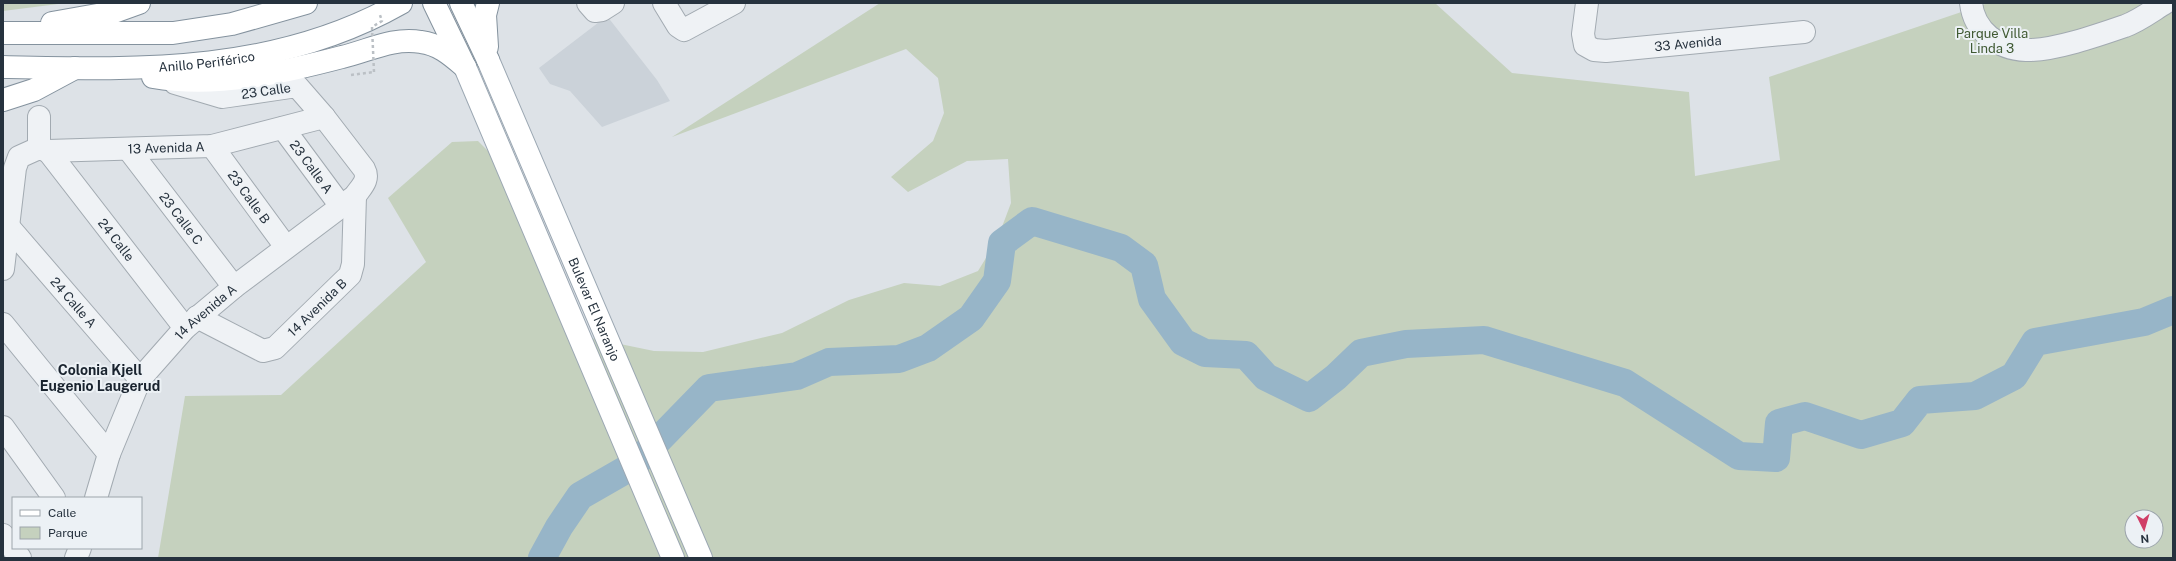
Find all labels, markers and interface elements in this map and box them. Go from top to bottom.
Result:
park label: Parque Villa Linda 3 [1956,26,2028,56]
street label: 33 Avenida [1654,32,1722,54]
street label: Anillo Periférico [158,48,256,74]
street label: 23 Calle [240,80,292,102]
street label: 23 Calle A [287,137,336,196]
street label: 13 Avenida A [127,139,205,156]
street label: 23 Calle B [225,167,274,226]
street label: 23 Calle C [157,189,206,247]
street label: 24 Calle [95,215,138,264]
street label: Bulevar El Naranjo [566,255,623,363]
street label: 24 Calle A [48,274,100,331]
street label: 14 Avenida B [284,275,349,339]
street label: 14 Avenida A [171,281,239,342]
district label: Colonia Kjell Eugenio Laugerud [40,362,160,394]
legend [12,497,142,549]
text: Calle [48,506,77,520]
north arrow [2124,509,2164,549]
text: Parque [48,526,88,540]
text: N [2140,533,2150,545]

